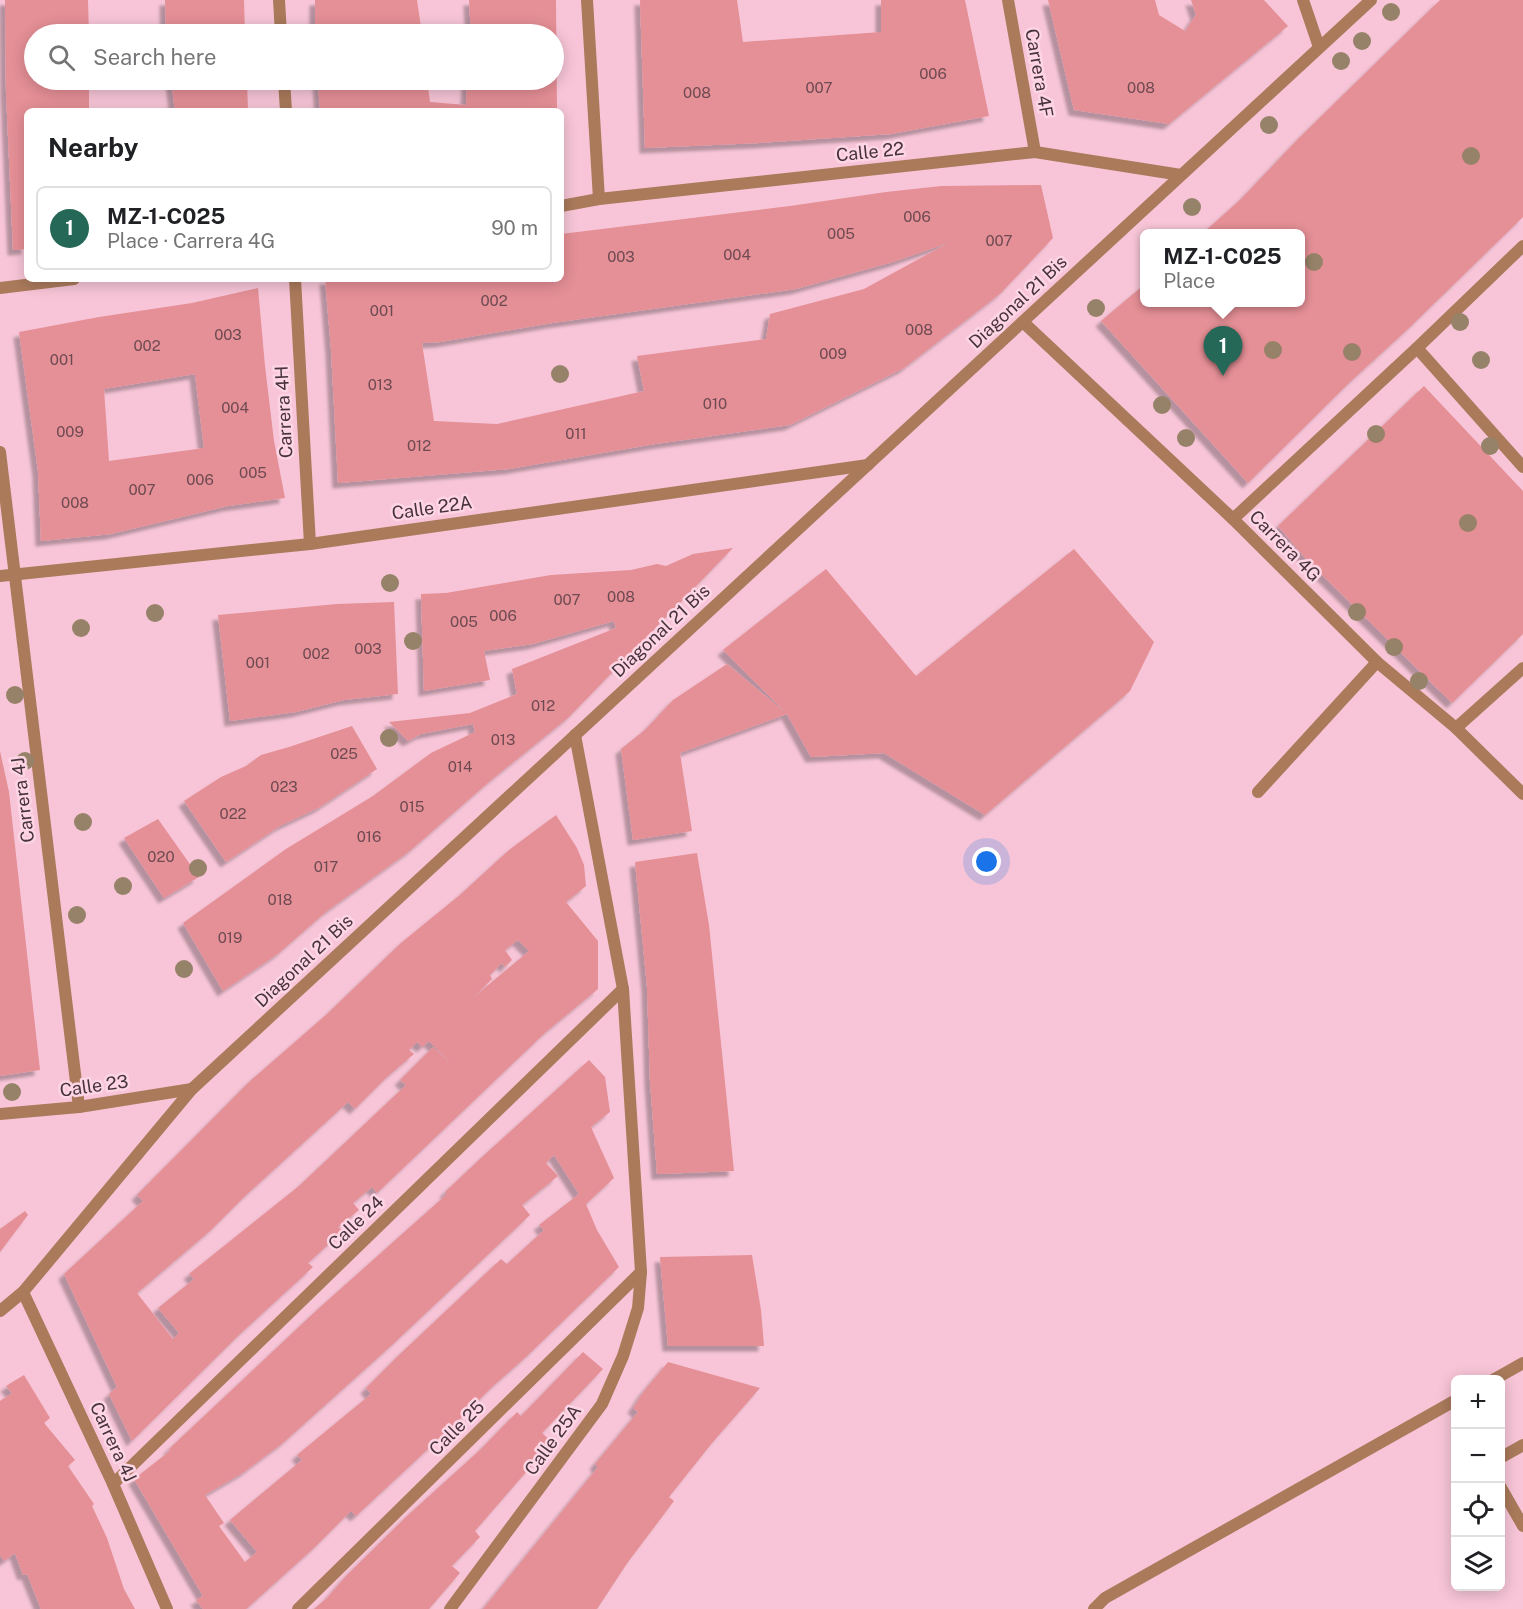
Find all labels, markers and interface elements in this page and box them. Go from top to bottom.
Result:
search box [24,24,564,90]
street label: Carrera 4F [1021,27,1058,119]
icon: search [45,41,78,74]
text: Search here [93,44,217,70]
house number: 006 [919,65,947,82]
house number: 007 [806,79,833,96]
house number: 008 [1127,79,1155,96]
house number: 008 [683,84,711,101]
text: Nearby [48,132,138,163]
street label: Calle 22 [835,137,905,166]
text: MZ-1-C025 [107,203,225,229]
house number: 006 [903,208,931,225]
text: 1 [65,216,74,240]
text: 90 m [491,216,538,240]
house number: 005 [827,225,855,242]
text: Place · Carrera 4G [107,229,275,253]
popup [1140,229,1305,307]
house number: 007 [986,232,1013,249]
text: MZ-1-C025 [1163,243,1282,269]
house number: 004 [723,246,751,263]
house number: 003 [607,248,635,265]
street label: Diagonal 21 Bis [964,251,1071,352]
text: Place [1163,269,1215,293]
house number: 002 [480,292,508,309]
house number: 001 [370,302,394,319]
house number: 008 [905,321,933,338]
house number: 003 [214,326,242,343]
pin: 1 [1204,326,1242,376]
house number: 002 [133,337,161,354]
house number: 009 [819,345,847,362]
house number: 001 [50,351,74,368]
street label: Carrera 4H [271,365,296,459]
house number: 013 [368,376,392,393]
house number: 010 [703,395,727,412]
house number: 004 [221,399,249,416]
house number: 009 [56,423,84,440]
house number: 011 [565,425,587,442]
house number: 012 [407,437,431,454]
house number: 005 [239,464,267,481]
house number: 006 [186,471,214,488]
house number: 007 [129,481,156,498]
street label: Calle 22A [390,491,474,524]
house number: 008 [61,494,89,511]
street label: Carrera 4G [1245,506,1325,586]
street label: Diagonal 21 Bis [607,580,714,681]
house number: 008 [607,588,635,605]
house number: 007 [554,591,581,608]
house number: 006 [489,607,517,624]
house number: 005 [450,613,478,630]
house number: 003 [354,640,382,657]
house number: 002 [302,645,330,662]
house number: 001 [246,654,270,671]
house number: 012 [531,697,555,714]
house number: 013 [491,731,515,748]
house number: 025 [330,745,358,762]
street label: Carrera 4J [7,756,38,844]
house number: 014 [448,758,472,775]
house number: 023 [270,778,298,795]
house number: 015 [400,798,424,815]
house number: 022 [219,805,247,822]
house number: 016 [357,828,381,845]
your location [972,847,1001,876]
house number: 020 [147,848,175,865]
house number: 017 [314,858,338,875]
house number: 018 [268,891,293,908]
street label: Diagonal 21 Bis [250,910,357,1011]
house number: 019 [218,929,242,946]
street label: Calle 23 [58,1070,130,1101]
street label: Calle 24 [324,1191,388,1254]
map controls [1451,1375,1505,1591]
button: + [1451,1375,1505,1429]
street label: Calle 25 [425,1396,489,1460]
street label: Carrera 4J [86,1399,141,1485]
street label: Calle 25A [520,1400,585,1479]
button: − [1451,1429,1505,1483]
button: locate [1451,1483,1505,1537]
button: layers [1451,1537,1505,1591]

